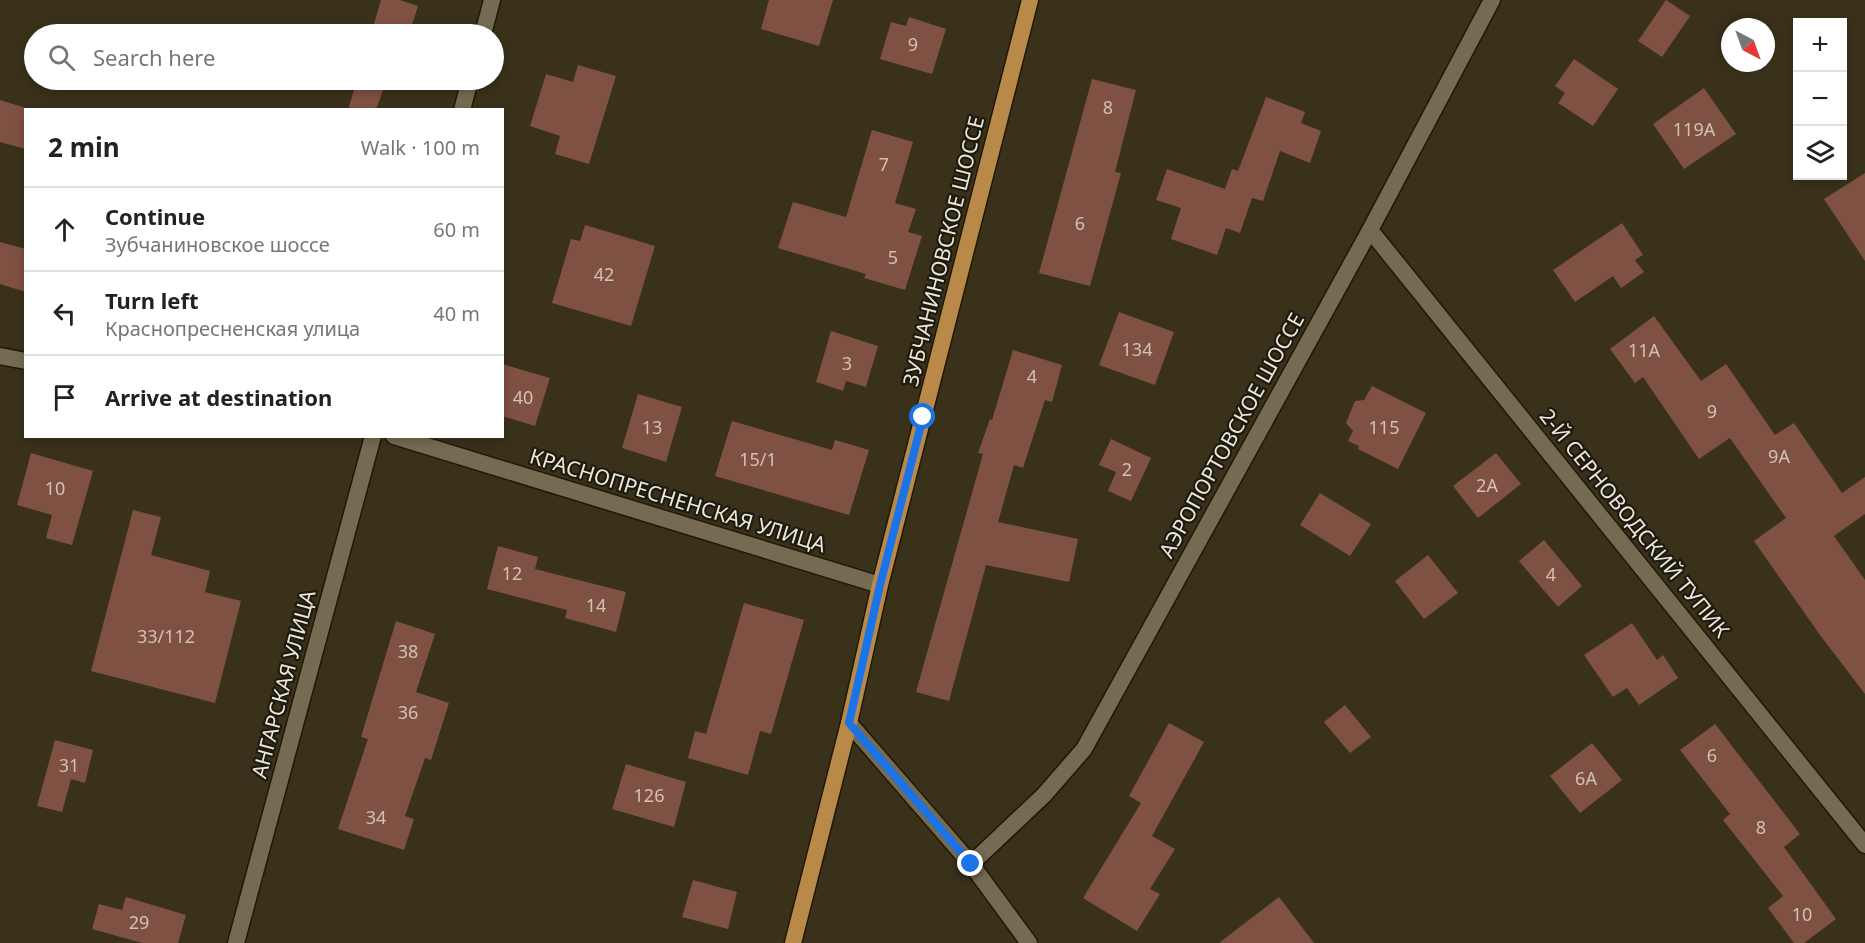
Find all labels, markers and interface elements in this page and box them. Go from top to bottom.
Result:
north arrow [1721,18,1775,72]
map controls [1793,18,1847,180]
button: + [1793,18,1847,72]
search box [24,24,504,90]
house number: 9 [908,32,918,56]
icon: search [45,41,78,74]
text: Search here [93,42,215,72]
button: − [1793,72,1847,126]
house number: 8 [1103,95,1113,119]
street label: ЗУБЧАНИНОВСКОЕ ШОССЕ [896,113,990,389]
house number: 119А [1673,117,1716,141]
button: layers [1793,126,1847,180]
text: 2 min [48,129,120,165]
text: Walk · 100 m [361,134,480,161]
house number: 7 [879,152,889,176]
text: Continue [105,201,205,231]
house number: 6 [1075,211,1085,235]
icon: ahead [48,213,81,246]
text: 60 m [433,216,480,243]
text: Зубчаниновское шоссе [105,231,330,258]
house number: 5 [888,245,898,269]
house number: 42 [594,262,614,286]
text: Turn left [105,285,199,315]
icon: left [48,297,81,330]
text: 40 m [433,300,480,327]
street label: АЭРОПОРТОВСКОЕ ШОССЕ [1152,308,1310,562]
text: Краснопресненская улица [105,315,360,342]
house number: 134 [1122,337,1152,361]
house number: 11А [1628,338,1661,362]
house number: 3 [842,351,852,375]
house number: 4 [1027,364,1037,388]
icon: arrive [48,381,81,414]
text: Arrive at destination [105,382,332,412]
house number: 40 [513,385,533,409]
house number: 9 [1707,399,1717,423]
route start [909,403,935,429]
street label: 2-Й СЕРНОВОДСКИЙ ТУПИК [1534,403,1736,643]
house number: 13 [642,415,662,439]
house number: 115 [1369,415,1399,439]
street label: КРАСНОПРЕСНЕНСКАЯ УЛИЦА [527,442,830,559]
house number: 9А [1768,444,1790,468]
house number: 15/1 [739,447,777,471]
house number: 2 [1122,457,1132,481]
house number: 2А [1476,473,1498,497]
house number: 10 [45,476,65,500]
house number: 12 [502,561,522,585]
house number: 4 [1546,562,1556,586]
street label: АНГАРСКАЯ УЛИЦА [244,586,322,781]
house number: 14 [586,593,606,617]
house number: 33/112 [137,624,195,648]
house number: 38 [398,639,418,663]
house number: 36 [398,700,418,724]
house number: 6 [1707,743,1717,767]
house number: 31 [59,753,79,777]
house number: 6А [1575,766,1597,790]
house number: 126 [634,783,664,807]
house number: 34 [366,805,386,829]
house number: 8 [1756,815,1766,839]
route end [957,850,983,876]
house number: 10 [1792,902,1812,926]
house number: 29 [129,910,149,934]

